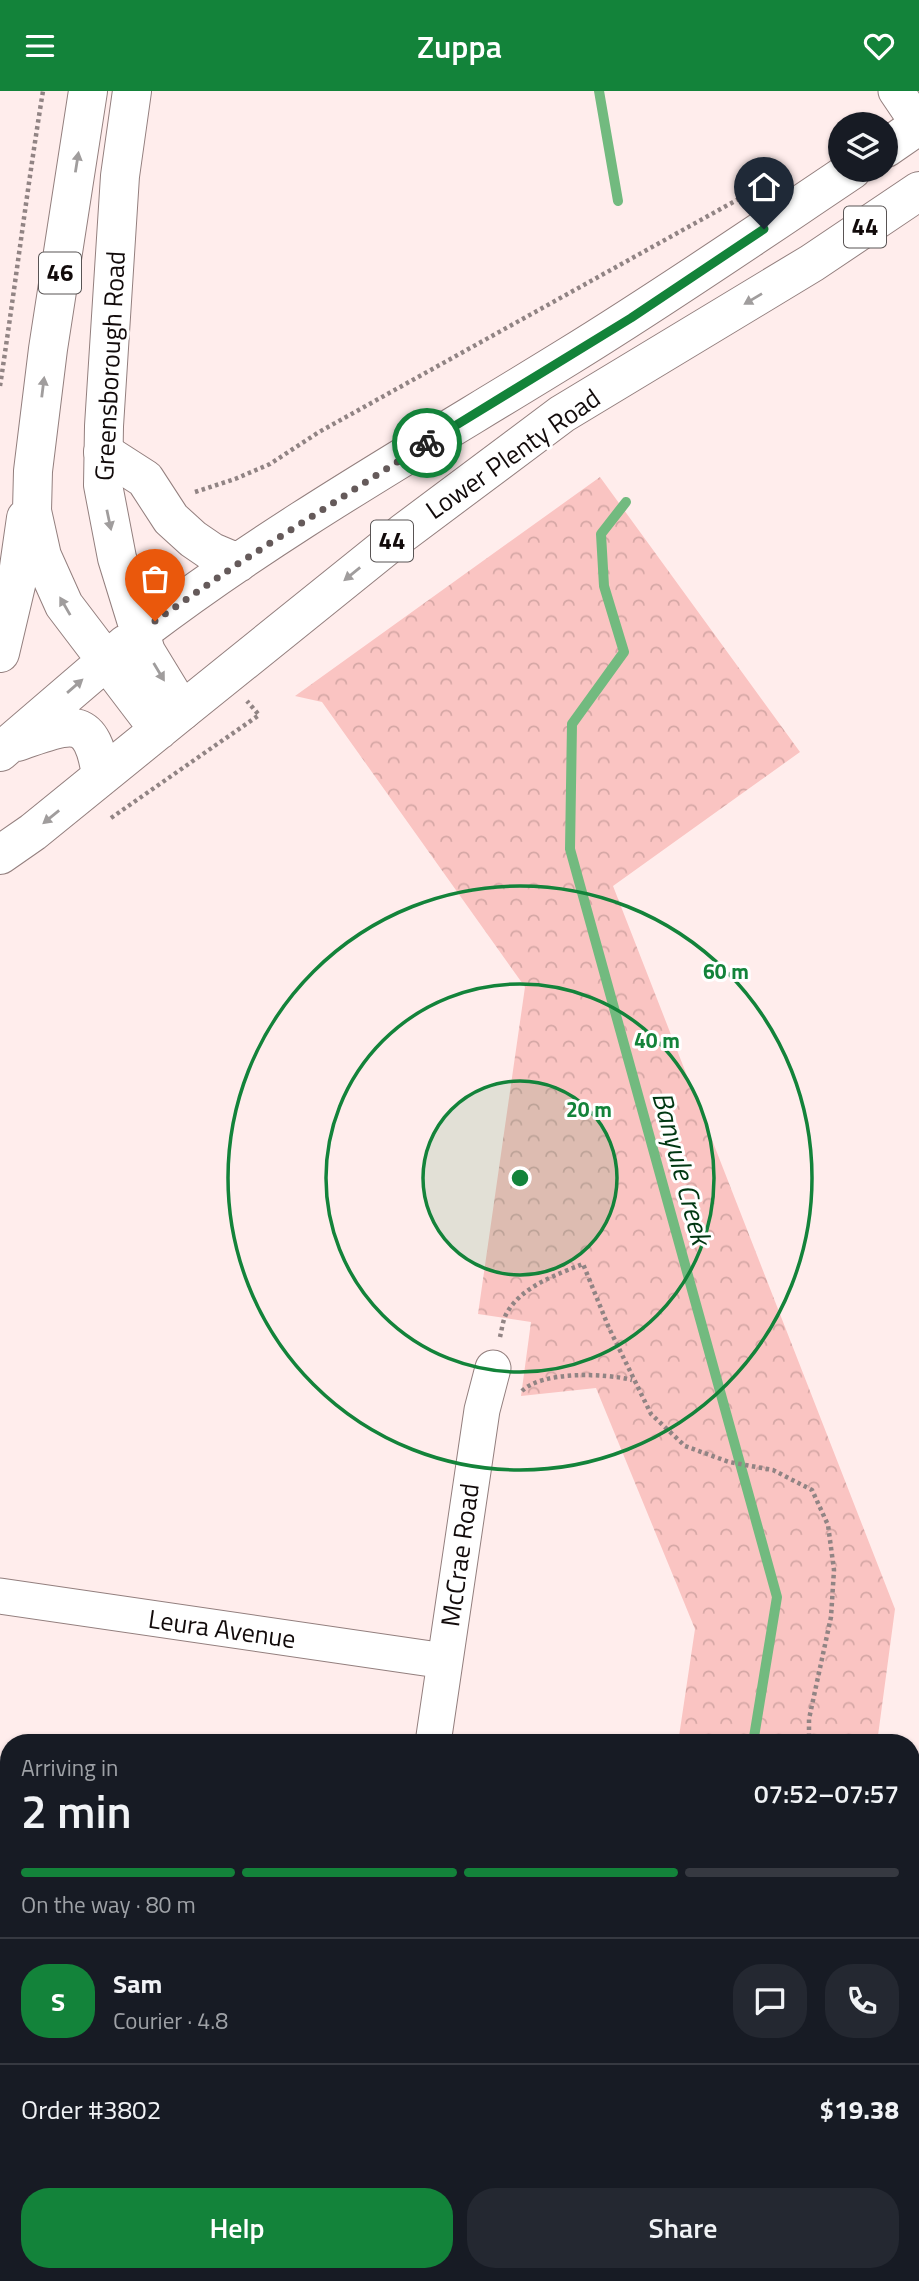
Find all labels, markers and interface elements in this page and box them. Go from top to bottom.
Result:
text: Zuppa [417,22,502,70]
icon: menu [21,27,59,65]
icon: heart [860,27,898,65]
map controls [828,112,898,182]
button: layers [828,112,898,182]
one-way arrow [72,151,83,173]
pin [734,157,794,229]
icon: home [745,168,783,206]
road number: 44 [844,207,886,247]
street label: Greensborough Road [84,250,135,482]
road number: 46 [39,253,81,293]
one-way arrow [744,293,763,305]
one-way arrow [38,376,49,398]
street label: Lower Plenty Road [417,379,608,529]
courier [392,408,462,478]
icon: bike [408,424,446,462]
one-way arrow [103,509,114,531]
road number: 44 [371,521,413,562]
pin [125,549,185,621]
icon: bag [136,560,174,598]
one-way arrow [343,566,360,581]
one-way arrow [59,596,71,615]
one-way arrow [152,663,165,682]
one-way arrow [66,678,84,694]
one-way arrow [43,809,61,824]
text: 60 m [703,955,749,987]
text: 40 m [634,1024,680,1056]
water label: Banyule Creek [641,1087,724,1252]
text: 20 m [566,1093,612,1125]
centre of rings [508,1166,532,1190]
street label: McCrae Road [430,1481,489,1629]
street label: Leura Avenue [146,1599,298,1658]
text: Arriving in [21,1750,118,1785]
text: 07:52–07:57 [754,1774,899,1813]
text: 2 min [21,1776,132,1846]
text: On the way · 80 m [21,1887,196,1922]
text: Sam [113,1964,162,2003]
button: chat [733,1964,807,2038]
button: phone [825,1964,899,2038]
text: S [51,1982,65,2021]
text: Courier · 4.8 [113,2003,228,2038]
text: Order #3802 [21,2090,161,2129]
text: $19.38 [820,2090,899,2129]
button: Help [21,2188,453,2268]
button: Share [467,2188,899,2268]

